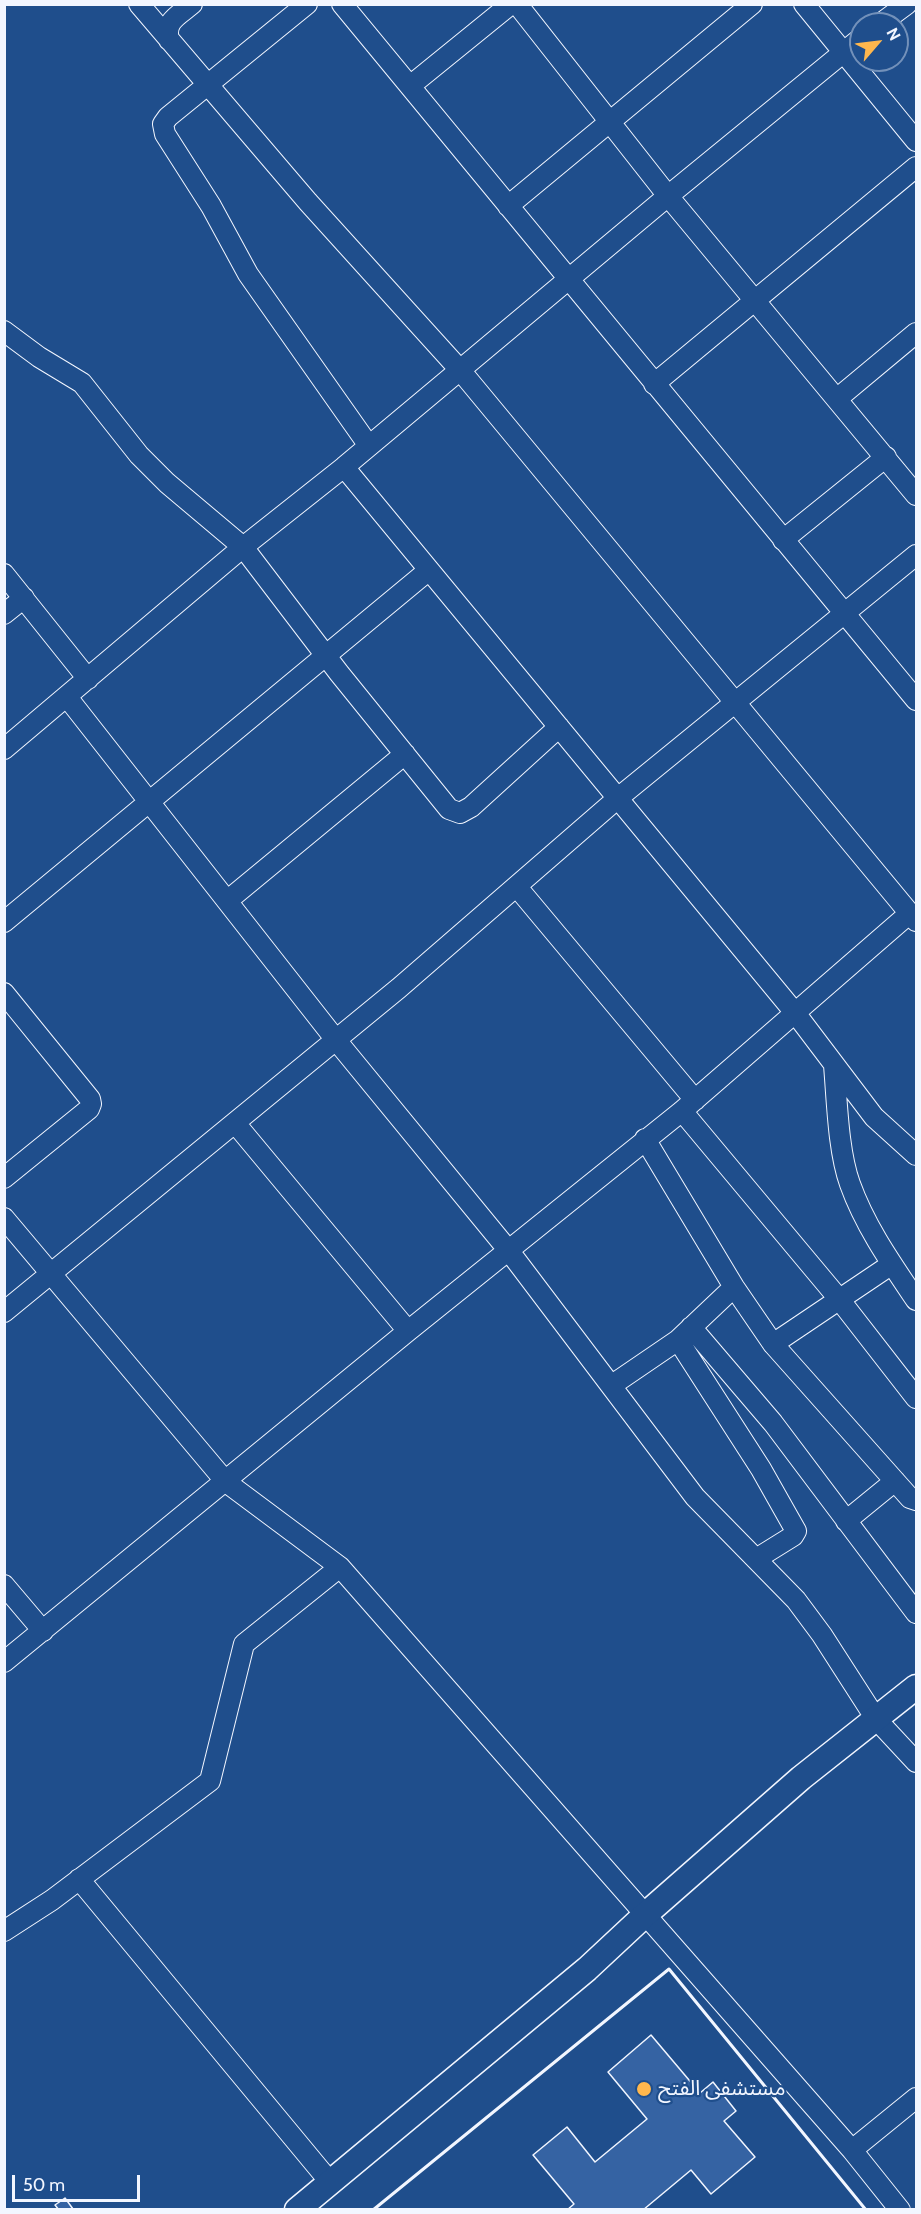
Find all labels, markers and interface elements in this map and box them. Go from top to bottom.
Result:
north arrow [849,12,909,72]
text: N [883,25,905,44]
place label: مستشفى الفتح [658,2076,785,2102]
marker: مستشفى الفتح [635,2080,653,2098]
scale bar [15,2163,142,2201]
text: 50 m [23,2174,65,2196]

